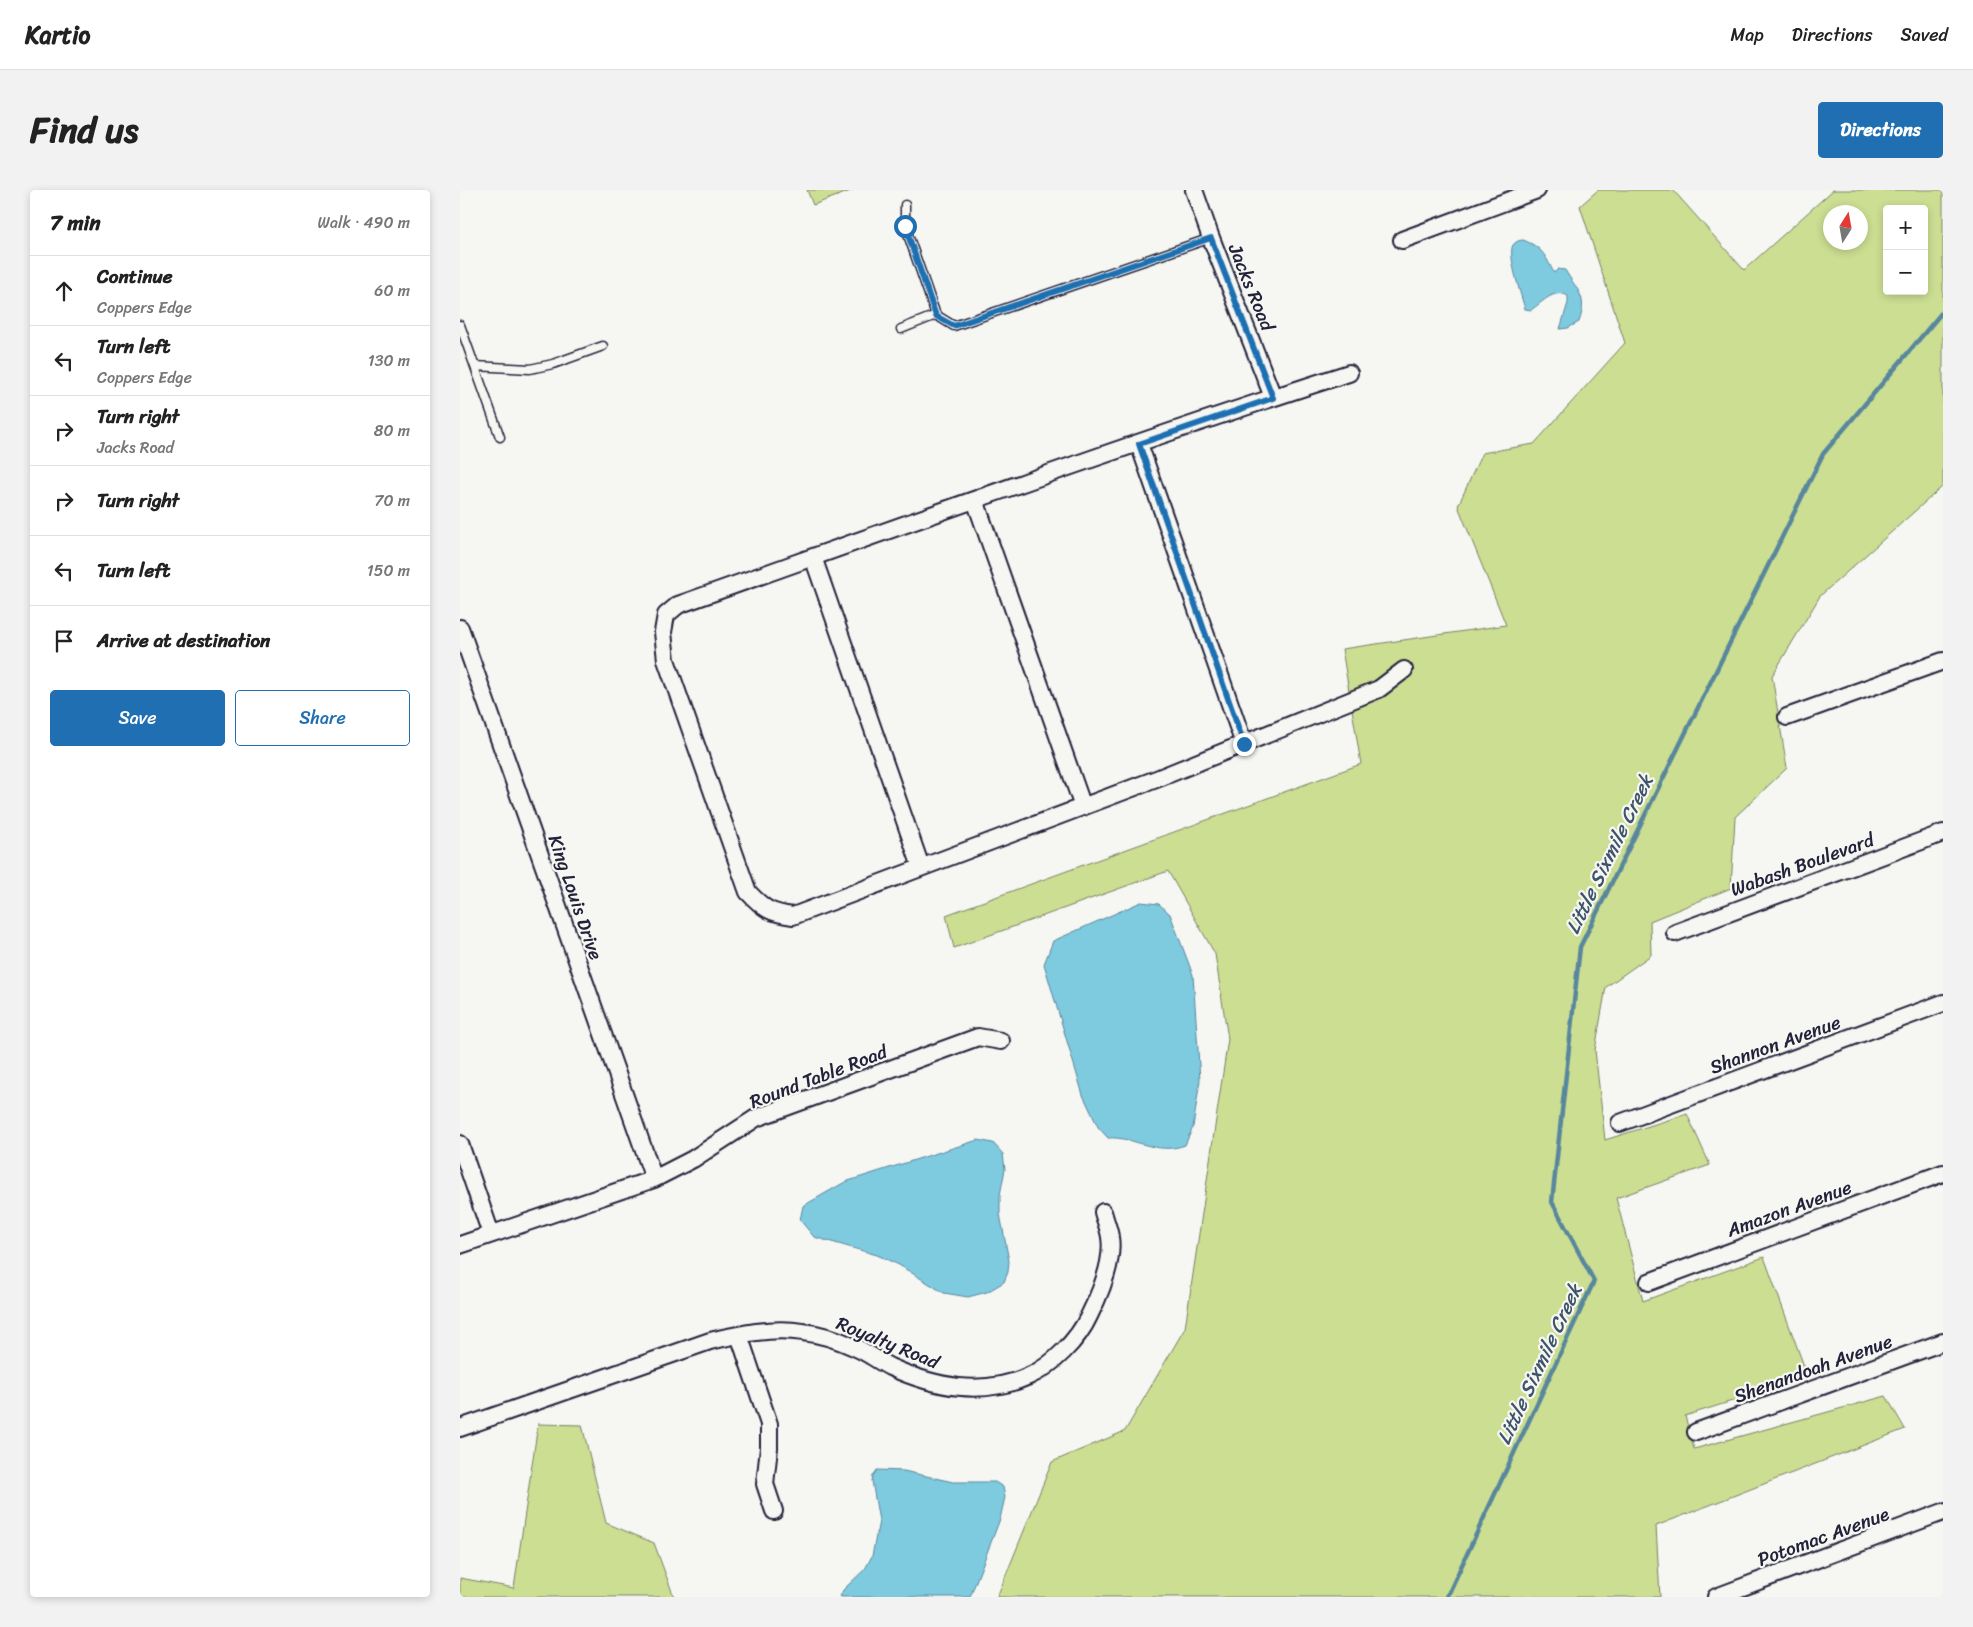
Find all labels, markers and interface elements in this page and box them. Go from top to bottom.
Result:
text: Kartio [25,14,90,56]
text: Map [1731,19,1764,51]
text: Directions [1792,19,1873,51]
text: Saved [1901,19,1948,51]
text: Find us [30,99,138,161]
button: Directions [1818,102,1943,158]
text: 7 min [50,204,101,242]
north arrow [1823,205,1868,250]
map controls [1883,205,1928,295]
button: + [1883,205,1928,250]
text: Walk · 490 m [318,208,410,237]
route start [894,215,917,238]
street label: Jacks Road [1219,238,1285,338]
button: − [1883,250,1928,295]
text: Continue [97,260,173,293]
text: 60 m [374,276,410,305]
icon: ahead [50,277,78,305]
text: Coppers Edge [97,293,192,322]
text: Turn left [97,330,170,363]
text: 130 m [368,346,410,375]
icon: left [50,347,78,375]
text: Coppers Edge [97,363,192,392]
text: Turn right [97,400,179,433]
text: 80 m [374,416,410,445]
icon: right [50,417,78,445]
text: Jacks Road [97,433,174,462]
text: Turn right [97,484,179,517]
text: 70 m [374,486,410,515]
icon: right [50,487,78,515]
text: Turn left [97,554,170,587]
text: 150 m [367,556,410,585]
icon: left [50,557,78,585]
text: Arrive at destination [97,624,270,657]
icon: arrive [50,627,78,655]
button: Save [50,690,225,746]
button: Share [235,690,410,746]
route end [1233,733,1256,756]
water label: Little Sixmile Creek [1556,767,1664,940]
street label: Wabash Boulevard [1726,823,1880,906]
street label: King Louis Drive [539,830,612,964]
street label: Shannon Avenue [1705,1005,1846,1083]
street label: Round Table Road [744,1035,893,1118]
street label: Amazon Avenue [1721,1170,1857,1247]
water label: Little Sixmile Creek [1487,1277,1593,1450]
street label: Royalty Road [831,1307,945,1379]
street label: Shenandoah Avenue [1729,1324,1897,1413]
street label: Potomac Avenue [1753,1497,1894,1576]

